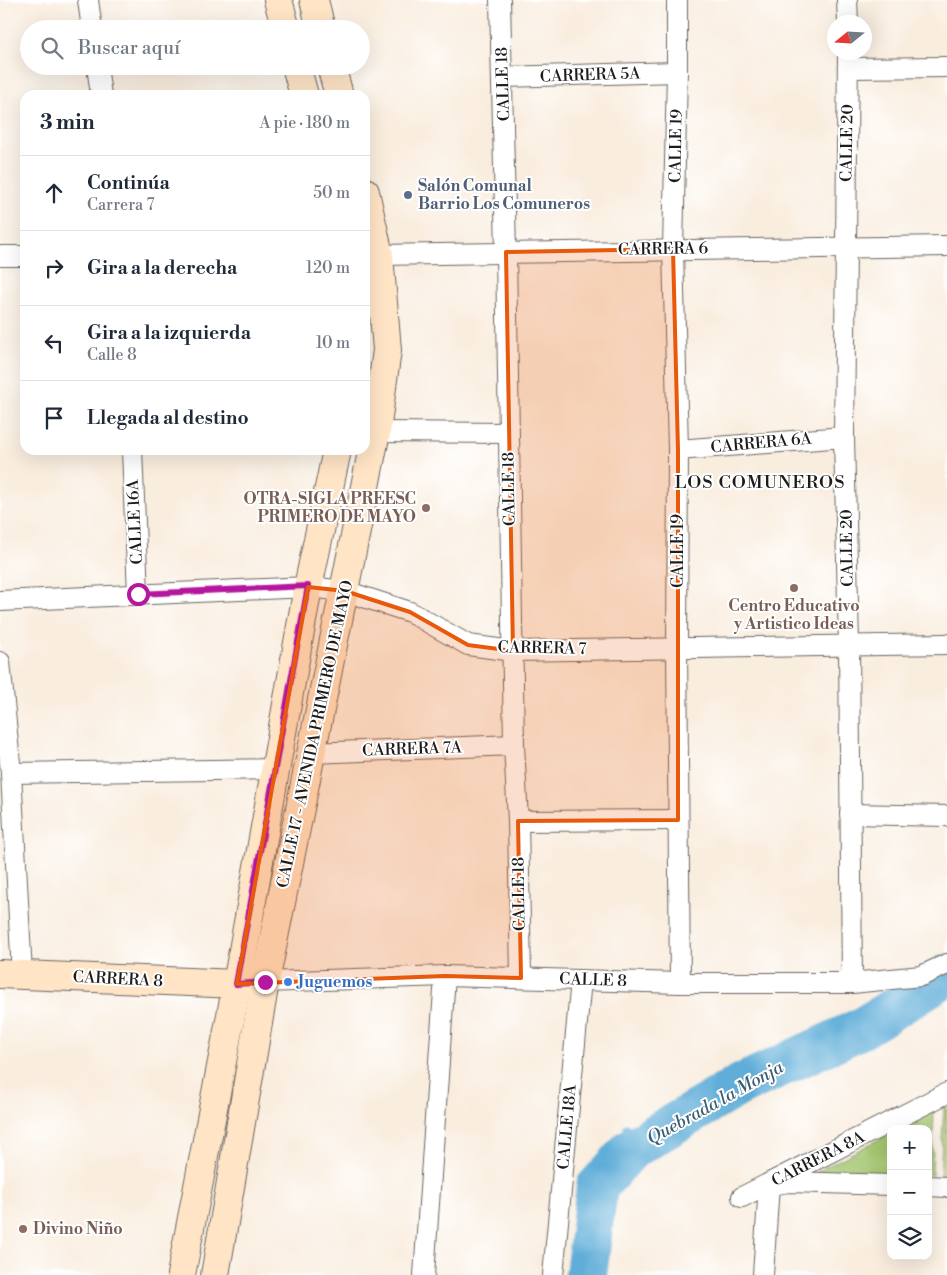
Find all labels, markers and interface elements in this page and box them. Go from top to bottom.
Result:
north arrow [827,15,872,60]
search box [20,20,370,75]
icon: search [38,34,66,62]
text: Buscar aquí [78,36,180,60]
street label: CALLE 18 [492,46,514,121]
street label: CARRERA 5A [539,63,642,87]
street label: CALLE 20 [836,104,858,182]
street label: CALLE 19 [665,109,687,183]
text: 3 min [40,110,95,136]
text: A pie · 180 m [260,113,350,133]
text: Continúa [87,171,170,195]
place label: Salón Comunal Barrio Los Comuneros [418,176,590,214]
icon: ahead [40,179,68,207]
text: 50 m [313,183,350,203]
marker: Salón Comunal Barrio Los Comuneros [402,189,414,201]
text: Carrera 7 [87,195,155,215]
street label: CARRERA 6 [618,238,709,260]
icon: right [40,254,68,282]
text: Gira a la derecha [87,256,237,280]
text: 120 m [306,258,350,278]
text: Gira a la izquierda [87,321,251,345]
icon: left [40,329,68,357]
text: 10 m [316,333,350,353]
text: Calle 8 [87,345,137,365]
icon: arrive [40,404,68,432]
text: Llegada al destino [87,406,249,430]
street label: CARRERA 6A [710,429,813,457]
street label: CALLE 18 [498,451,520,526]
district label: LOS COMUNEROS [675,471,845,494]
street label: CALLE 16A [123,478,147,565]
place label: OTRA-SIGLA PREESC PRIMERO DE MAYO [244,489,416,527]
marker: OTRA-SIGLA PREESC PRIMERO DE MAYO [420,502,432,514]
street label: CALLE 20 [836,509,858,587]
street label: CALLE 19 [668,514,688,588]
street label: CALLE 17 - AVENIDA PRIMERO DE MAYO [273,578,357,890]
marker: Centro Educativo y Artistico Ideas [788,582,800,594]
route start [127,583,150,606]
place label: Centro Educativo y Artistico Ideas [728,596,860,634]
street label: CARRERA 7 [497,637,587,659]
street label: CARRERA 7A [362,737,463,761]
street label: CALLE 18 [508,856,530,931]
street label: CARRERA 8 [72,967,164,991]
street label: CALLE 8 [559,969,627,991]
route end [254,971,277,994]
place label: Juguemos [296,972,372,992]
marker: Juguemos [282,976,294,988]
water label: Quebrada la Monja [643,1055,788,1150]
street label: CALLE 18A [553,1083,581,1170]
map controls [887,1125,932,1260]
button: + [887,1125,932,1170]
street label: CARRERA 8A [768,1127,869,1191]
button: − [887,1170,932,1215]
button: layers [887,1215,932,1260]
place label: Divino Niño [33,1219,123,1239]
marker: Divino Niño [17,1223,29,1235]

